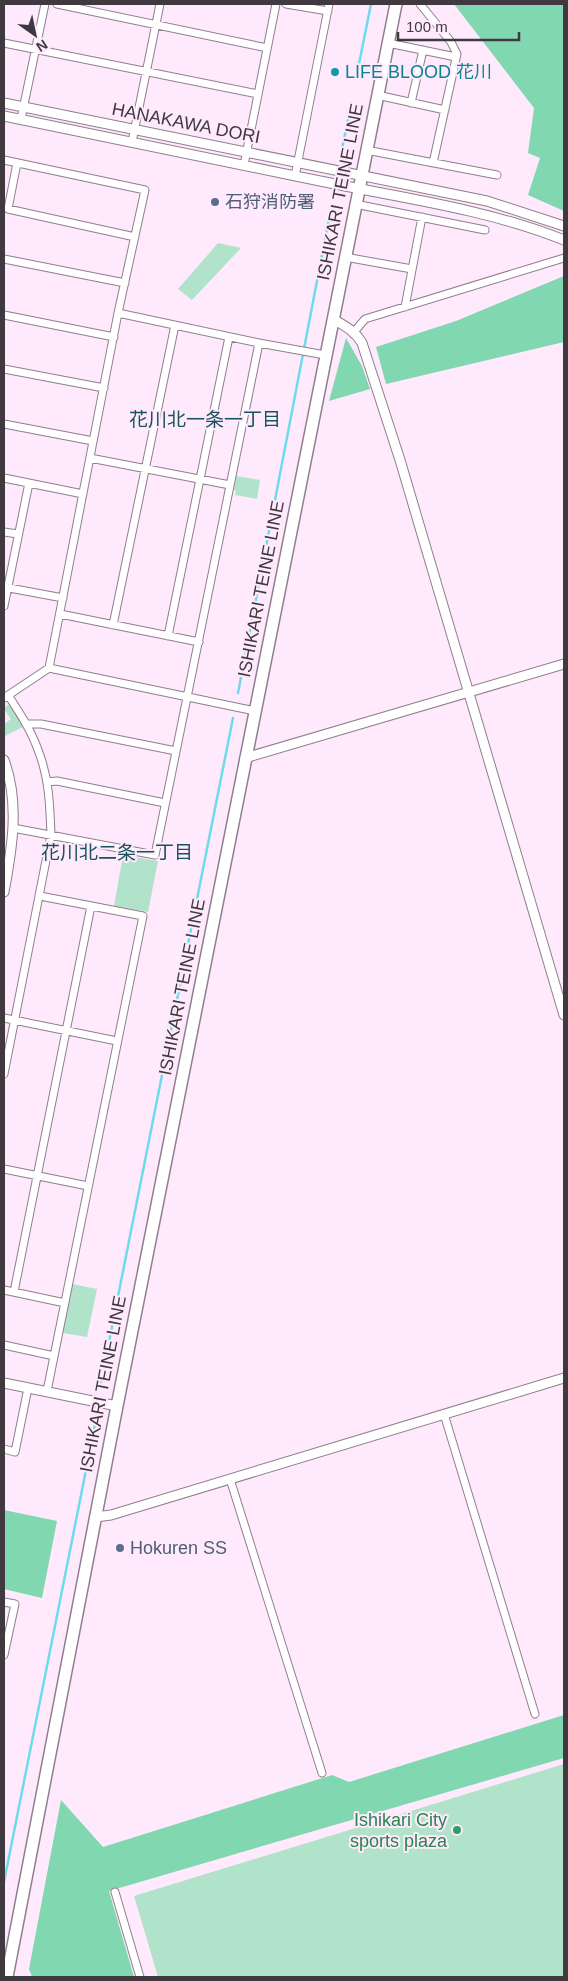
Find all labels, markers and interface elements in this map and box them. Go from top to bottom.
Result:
north arrow [10,10,60,60]
scale bar [398,10,519,42]
text: 100 m [406,18,448,35]
text: N [33,36,51,55]
place label: LIFE BLOOD 花川 [345,62,492,82]
marker: LIFE BLOOD 花川 [329,66,341,78]
street label: HANAKAWA DORI [110,99,262,147]
street label: ISHIKARI TEINE LINE [313,102,367,282]
place label: 石狩消防署 [225,192,315,212]
marker: 石狩消防署 [209,196,221,208]
district label: 花川北一条一丁目 [129,409,281,430]
street label: ISHIKARI TEINE LINE [234,499,288,679]
district label: 花川北二条一丁目 [41,842,193,863]
street label: ISHIKARI TEINE LINE [155,897,209,1077]
street label: ISHIKARI TEINE LINE [76,1294,130,1474]
place label: Hokuren SS [130,1538,227,1558]
marker: Hokuren SS [114,1542,126,1554]
place label: Ishikari City sports plaza [350,1810,448,1851]
marker: Ishikari City sports plaza [451,1824,463,1836]

